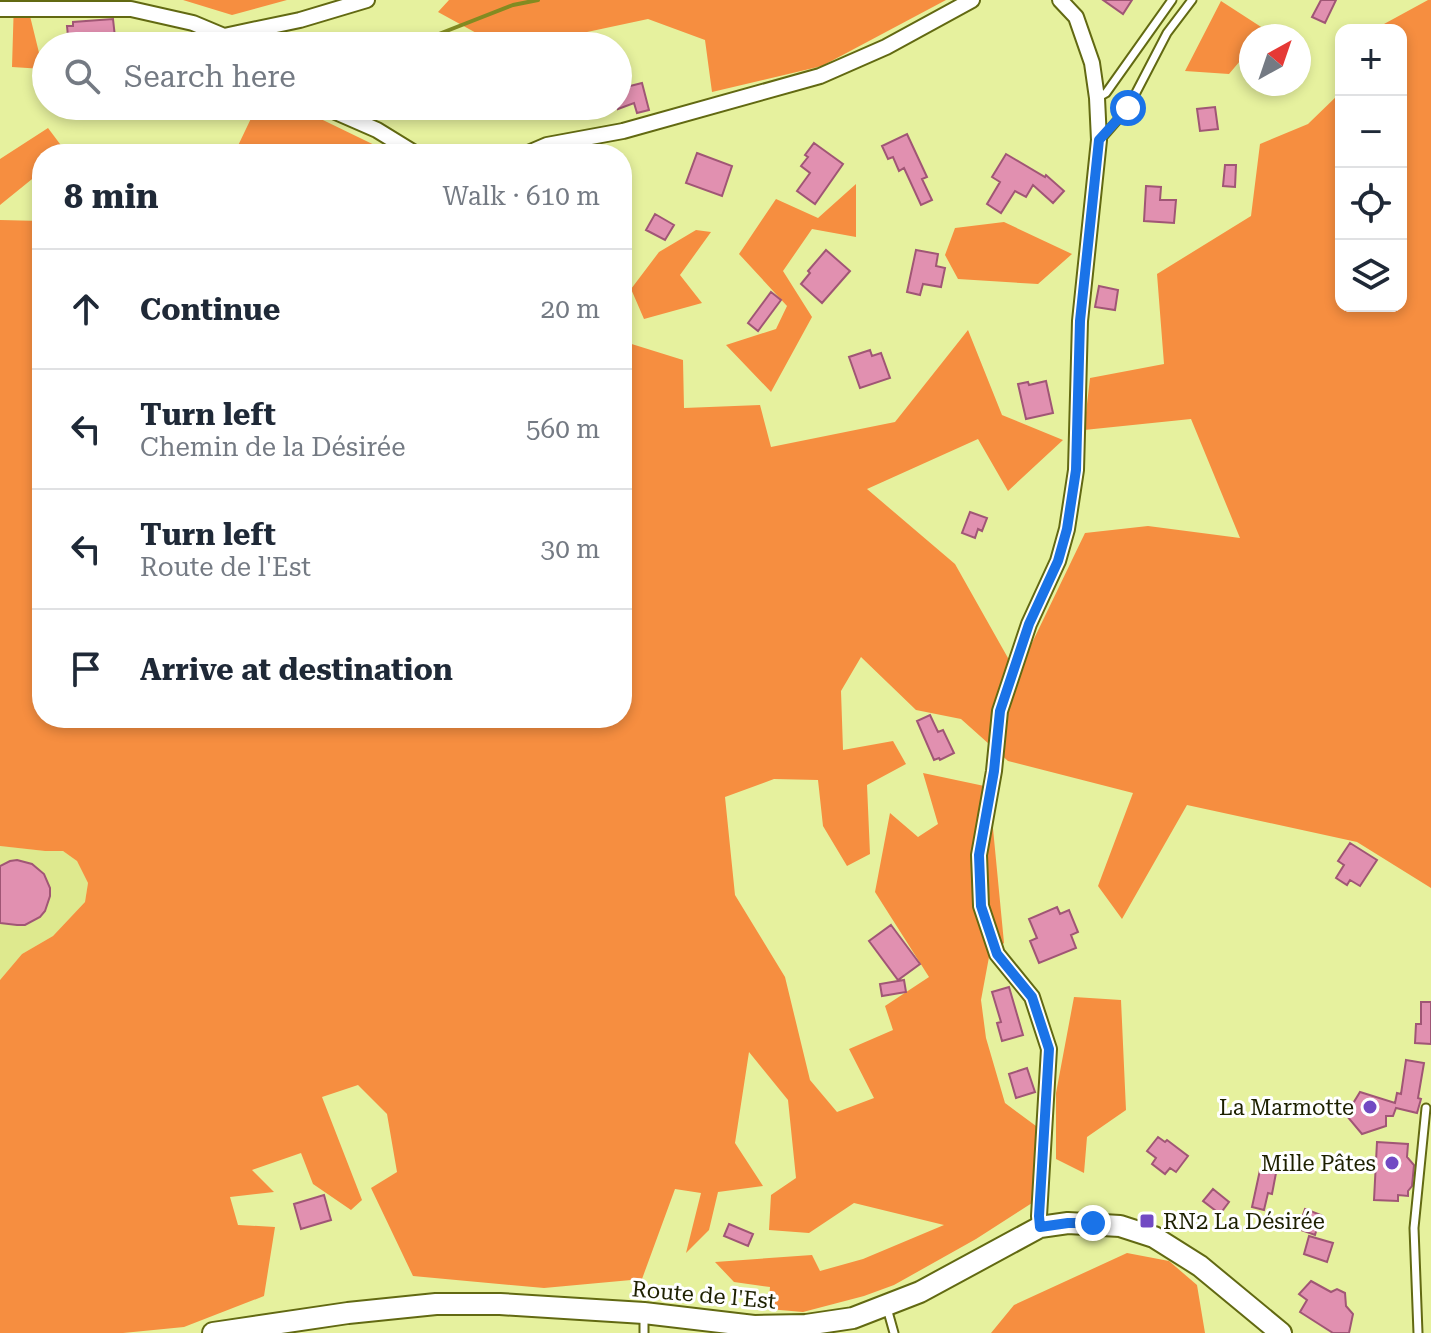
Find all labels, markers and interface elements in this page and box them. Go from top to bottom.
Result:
north arrow [1239,24,1311,96]
map controls [1335,24,1407,312]
button: + [1335,24,1407,96]
search box [32,32,632,120]
icon: search [60,54,104,98]
text: Search here [124,59,296,94]
route start [1110,90,1146,126]
button: − [1335,96,1407,168]
button: locate [1335,168,1407,240]
text: 8 min [64,176,159,216]
text: Walk · 610 m [442,181,600,211]
button: layers [1335,240,1407,312]
icon: ahead [64,287,108,331]
text: Continue [140,292,280,327]
text: 20 m [541,294,600,324]
text: Turn left [140,397,276,432]
icon: left [64,407,108,451]
text: 560 m [526,414,600,444]
text: Chemin de la Désirée [140,432,406,462]
text: Turn left [140,517,276,552]
icon: left [64,527,108,571]
text: 30 m [541,534,600,564]
text: Route de l'Est [140,552,311,582]
icon: arrive [64,647,108,691]
text: Arrive at destination [140,652,453,687]
place label: La Marmotte [1219,1095,1354,1120]
marker: La Marmotte [1361,1098,1379,1116]
place label: Mille Pâtes [1261,1151,1376,1176]
marker: Mille Pâtes [1383,1154,1401,1172]
route end [1075,1205,1111,1241]
place label: RN2 La Désirée [1163,1209,1325,1234]
marker: RN2 La Désirée [1138,1212,1156,1230]
street label: Route de l'Est [631,1276,777,1314]

